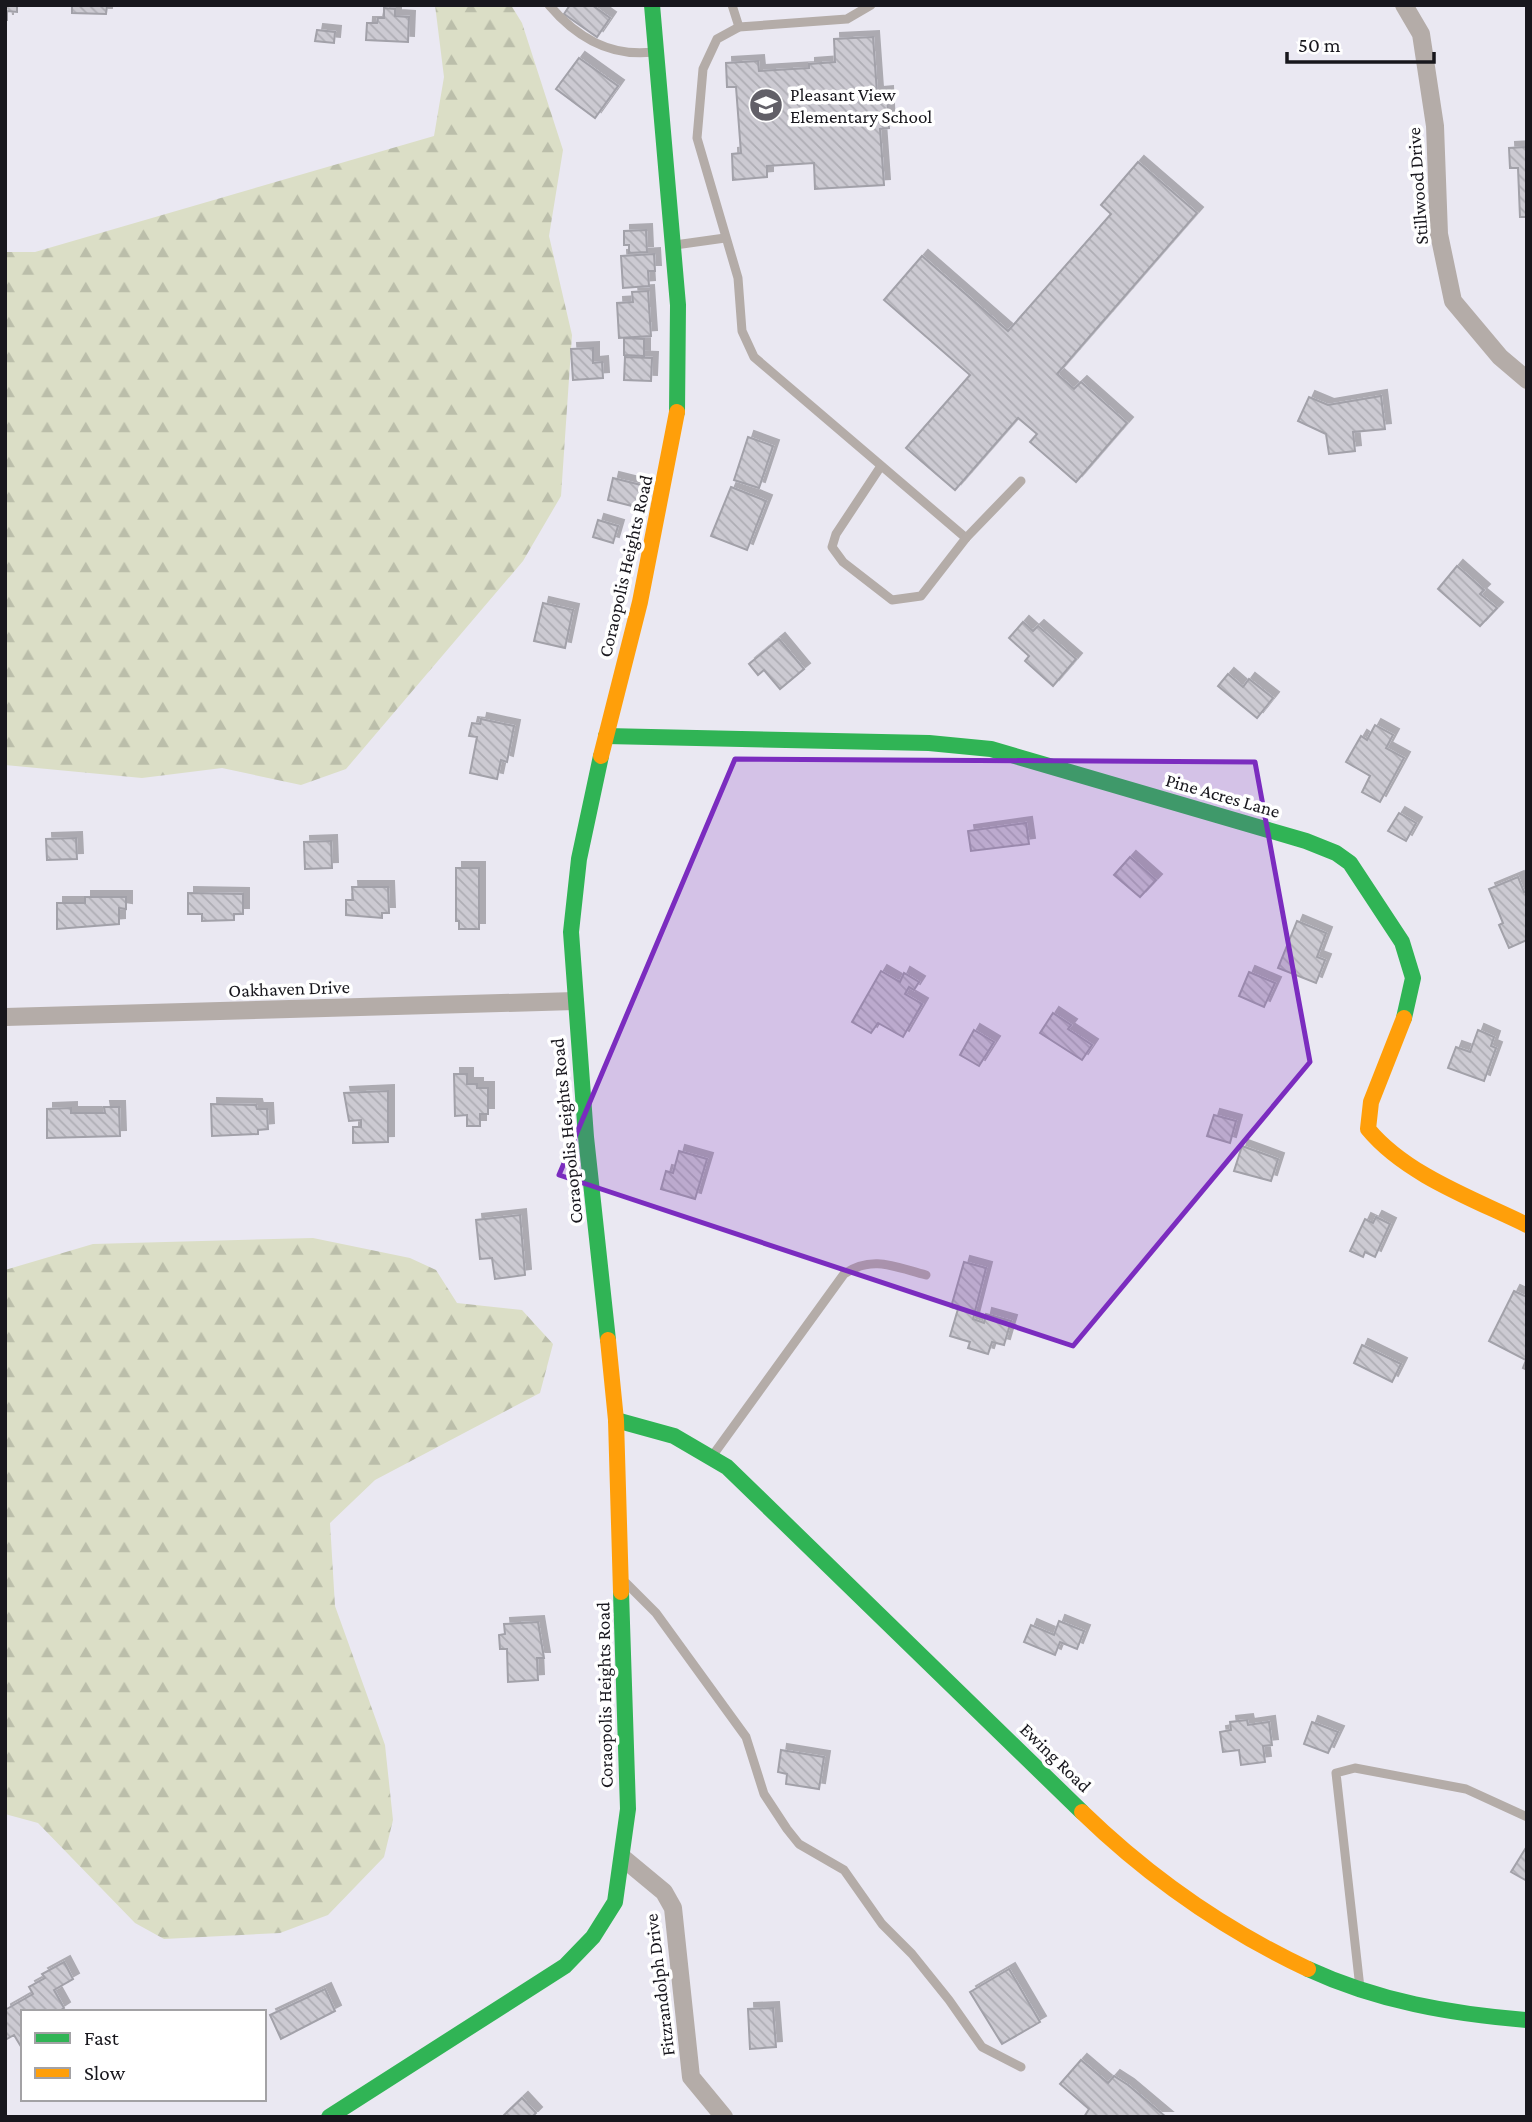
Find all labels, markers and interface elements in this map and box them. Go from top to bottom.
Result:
scale bar [1287,21,1434,65]
text: 50 m [1298,33,1341,57]
place label: Pleasant View Elementary School [790,84,932,127]
school or university icon: Pleasant View Elementary School [747,86,785,124]
street label: Stillwood Drive [1403,127,1432,245]
street label: Coraopolis Heights Road [594,473,657,659]
street label: Pine Acres Lane [1163,769,1282,822]
street label: Oakhaven Drive [228,976,350,1001]
street label: Coraopolis Heights Road [546,1037,587,1225]
street label: Coraopolis Heights Road [592,1602,617,1788]
street label: Ewing Road [1016,1718,1095,1796]
street label: Fitzrandolph Drive [640,1913,679,2057]
legend [21,2010,266,2101]
text: Fast [84,2026,120,2050]
text: Slow [84,2061,126,2085]

